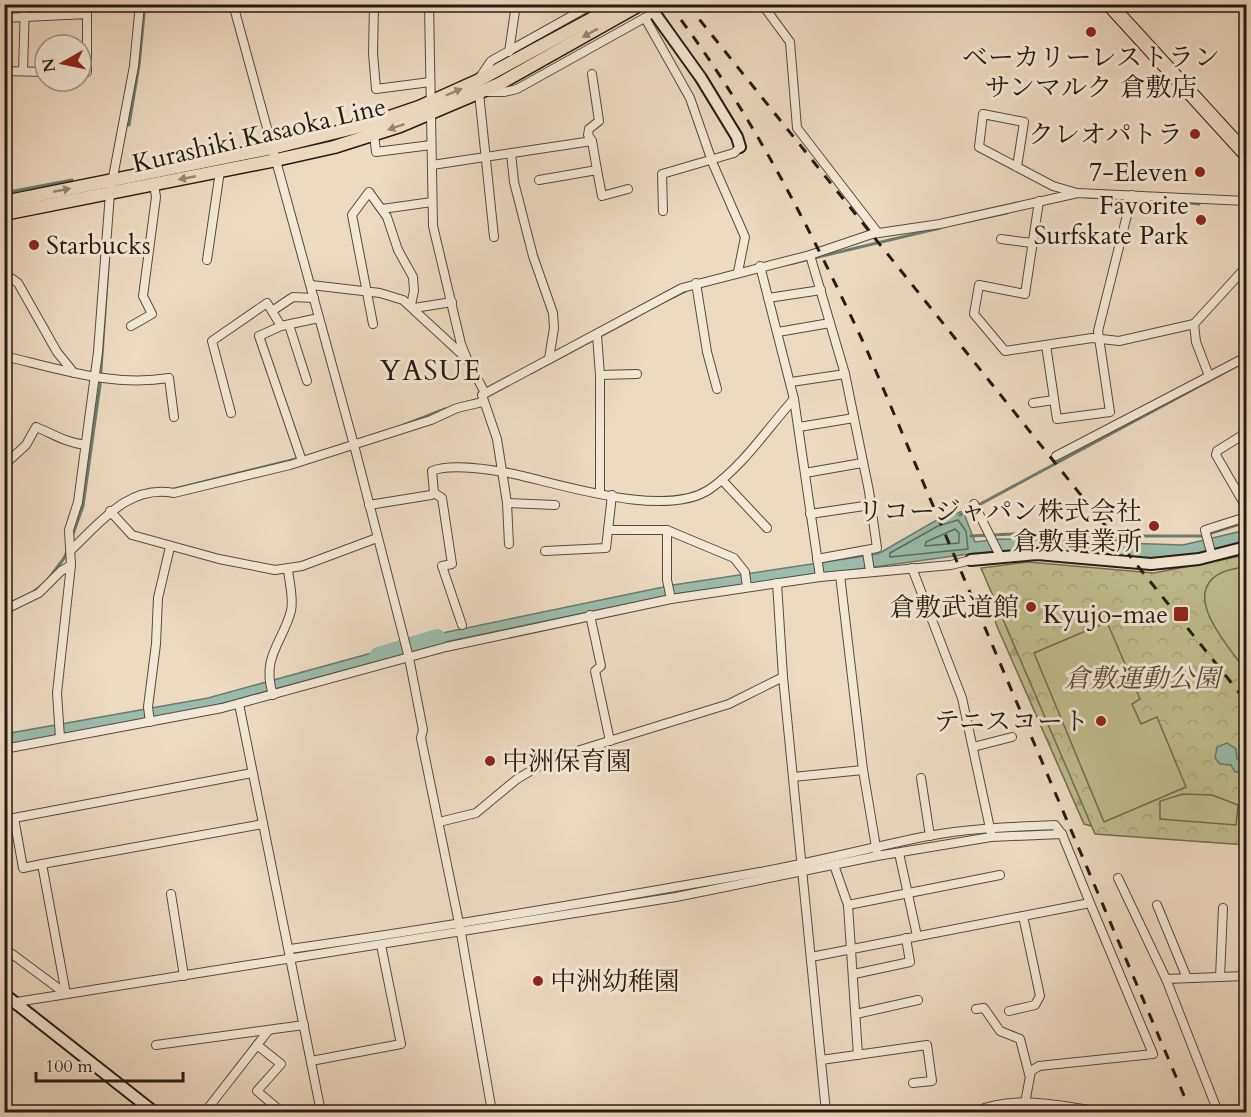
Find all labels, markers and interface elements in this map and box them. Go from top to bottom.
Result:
marker: ベーカリーレストラン サンマルク 倉敷店 [1084,25,1098,39]
one-way arrow [581,28,598,38]
north arrow [33,33,93,93]
place label: ベーカリーレストラン サンマルク 倉敷店 [962,40,1220,105]
text: N [37,57,61,74]
one-way arrow [445,87,463,96]
street label: Kurashiki Kasaoka Line [129,89,389,181]
place label: クレオパトラ [1028,117,1183,152]
one-way arrow [387,123,405,132]
marker: クレオパトラ [1188,127,1202,141]
place label: 7-Eleven [1089,155,1188,190]
marker: 7-Eleven [1193,165,1207,179]
one-way arrow [177,174,196,183]
one-way arrow [53,185,72,194]
place label: Favorite Surfskate Park [1033,188,1189,253]
marker: Favorite Surfskate Park [1194,213,1208,227]
place label: Starbucks [46,228,151,263]
marker: Starbucks [27,238,41,252]
district label: YASUE [380,352,482,390]
place label: リコージャパン株式会社 倉敷事業所 [858,494,1142,559]
marker: リコージャパン株式会社 倉敷事業所 [1147,519,1161,533]
place label: 倉敷武道館 [889,590,1019,625]
place label: Kyujo-mae [1043,597,1168,632]
marker: 倉敷武道館 [1024,600,1038,614]
marker: Kyujo-mae [1172,605,1190,623]
park label: 倉敷運動公園 [1064,661,1224,696]
place label: テニスコート [934,704,1089,739]
marker: テニスコート [1094,714,1108,728]
place label: 中洲保育園 [502,744,632,779]
marker: 中洲保育園 [483,754,497,768]
place label: 中洲幼稚園 [550,964,680,999]
marker: 中洲幼稚園 [531,974,545,988]
scale bar [36,1045,183,1083]
text: 100 m [45,1054,93,1079]

